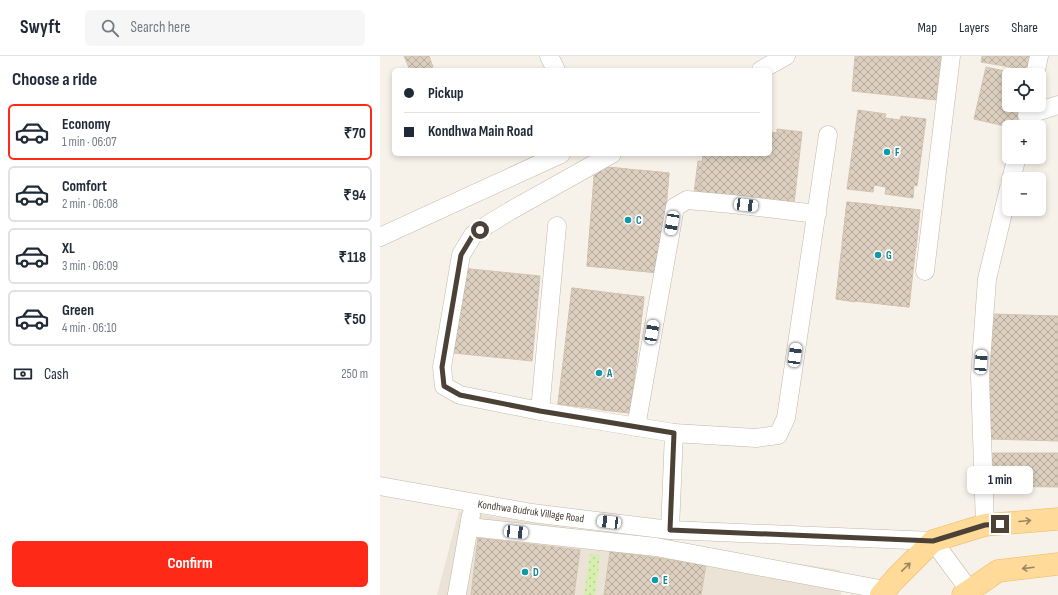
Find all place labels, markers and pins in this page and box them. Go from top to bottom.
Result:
place label: F [895,146,900,159]
marker: F [882,147,892,157]
place label: C [636,214,642,227]
marker: C [623,215,633,225]
place label: G [886,249,892,262]
marker: G [873,250,883,260]
place label: A [606,367,613,380]
marker: A [594,368,604,378]
place label: D [533,566,539,579]
marker: D [520,567,530,577]
place label: E [663,574,668,587]
marker: E [650,575,660,585]

